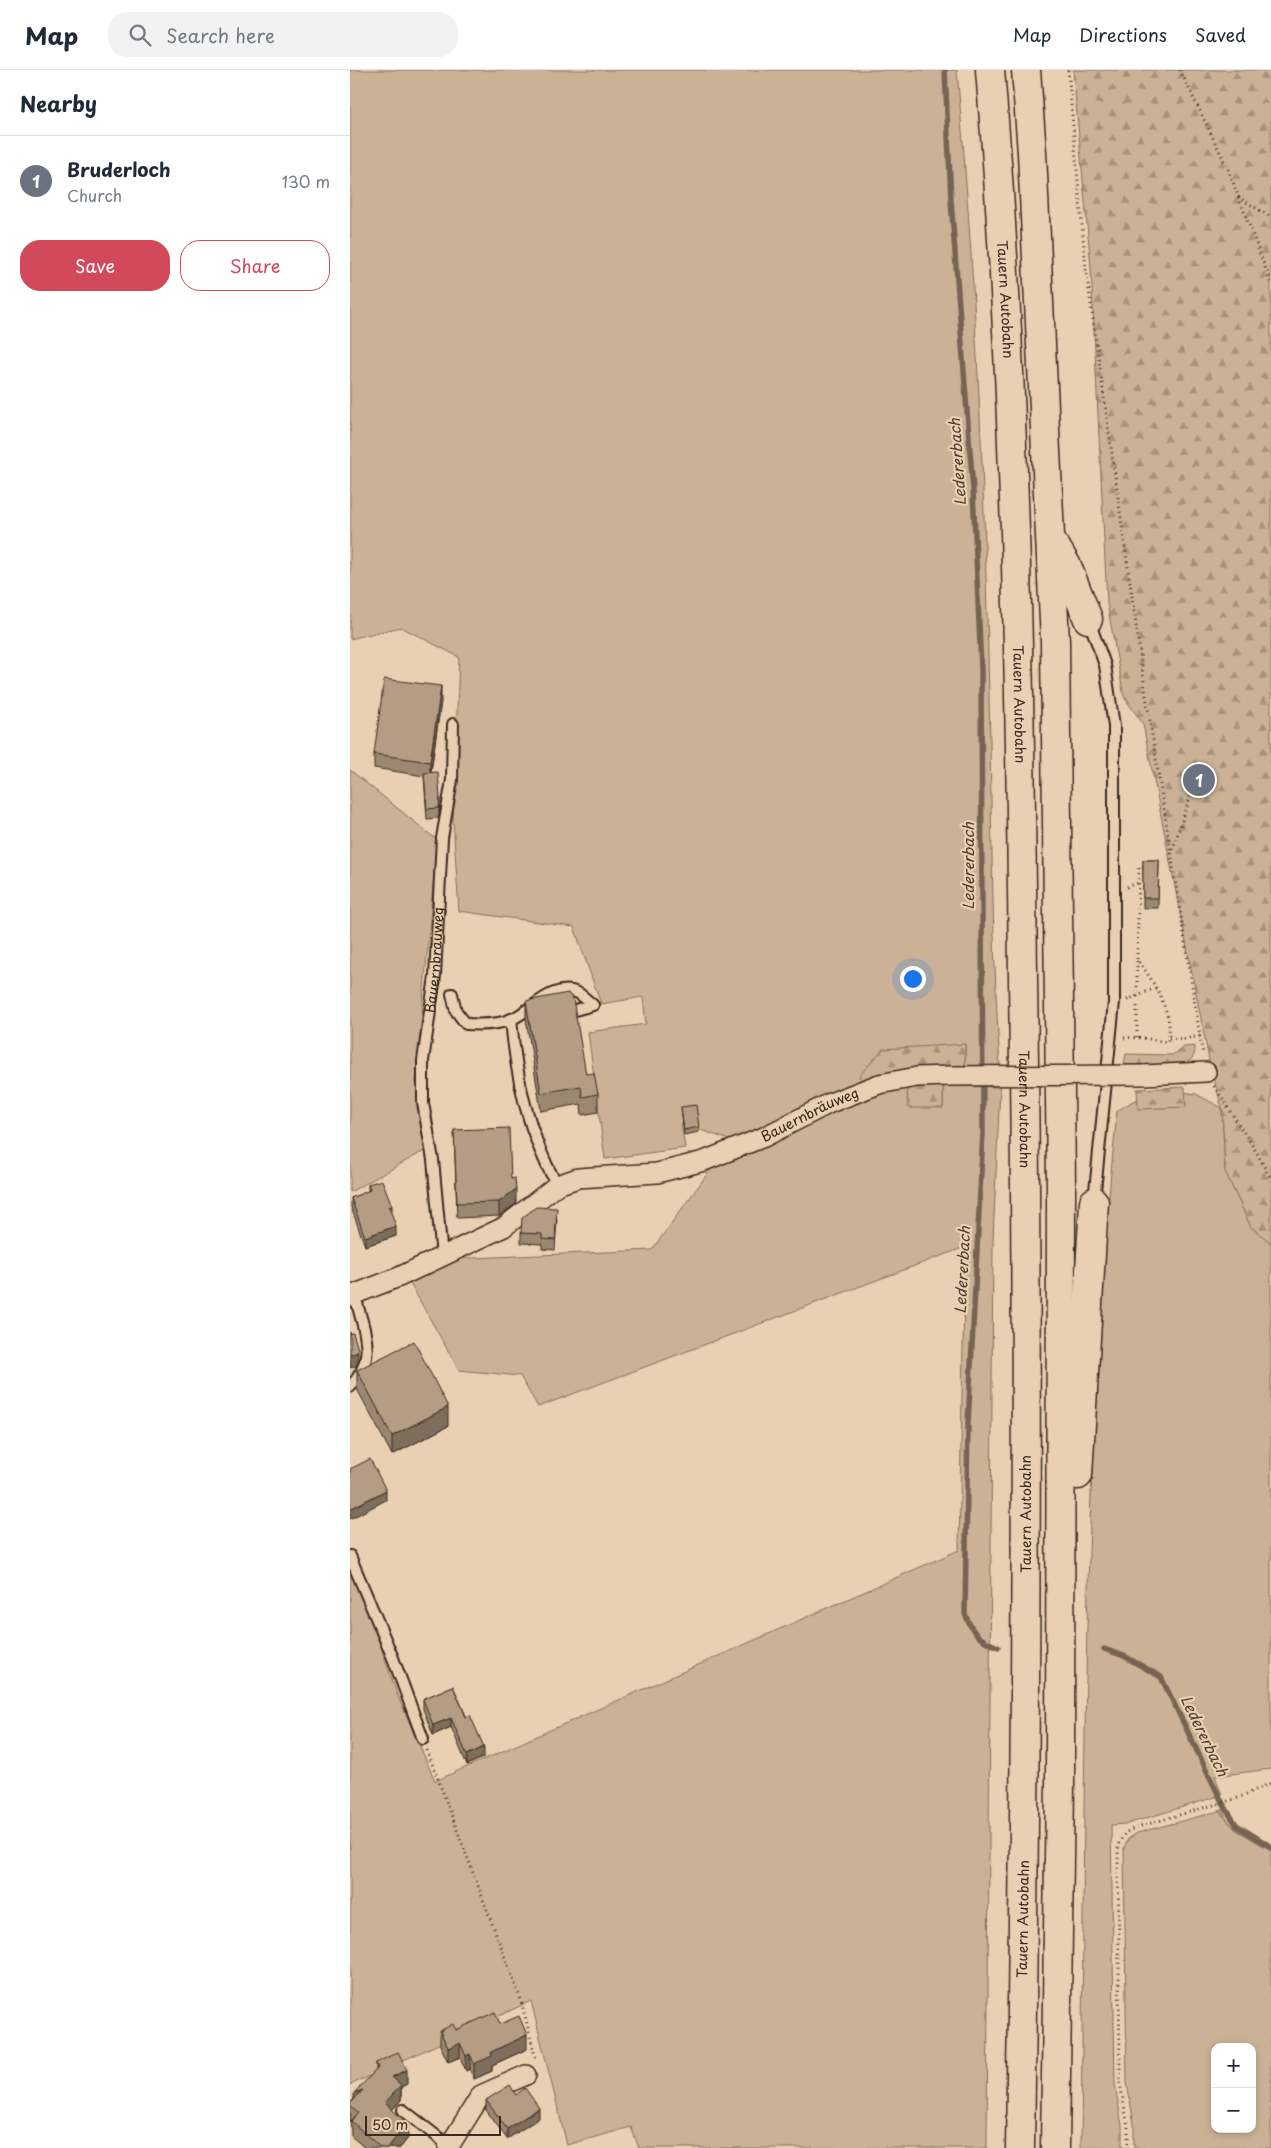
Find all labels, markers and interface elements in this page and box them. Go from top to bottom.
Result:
search box [108,12,458,57]
text: Map [25,17,78,53]
icon: search [126,21,154,49]
text: Search here [166,21,275,49]
text: Map [1013,21,1051,48]
text: Directions [1079,21,1167,48]
text: Saved [1195,21,1246,48]
text: Nearby [20,87,97,119]
text: Bruderloch [67,155,171,183]
text: 1 [32,169,40,193]
text: 130 m [282,169,330,193]
text: Church [67,183,122,207]
button: Save [20,240,170,291]
button: Share [180,240,330,291]
street label: Tauern Autobahn [992,240,1019,359]
water label: Ledererbach [942,417,971,507]
street label: Tauern Autobahn [1008,645,1031,763]
pin: 1 [1183,761,1215,799]
water label: Ledererbach [956,822,979,910]
street label: Bauernbräuweg [419,906,448,1014]
your location [900,966,926,992]
street label: Tauern Autobahn [1014,1050,1036,1168]
street label: Bauernbräuweg [757,1082,862,1147]
water label: Ledererbach [948,1225,975,1314]
street label: Tauern Autobahn [1015,1455,1036,1573]
water label: Ledererbach [1176,1691,1235,1780]
street label: Tauern Autobahn [1011,1860,1034,1978]
map controls [1211,2043,1256,2133]
button: + [1211,2043,1256,2088]
button: − [1211,2088,1256,2133]
scale bar [365,2113,501,2136]
text: 50 m [372,2114,408,2135]

